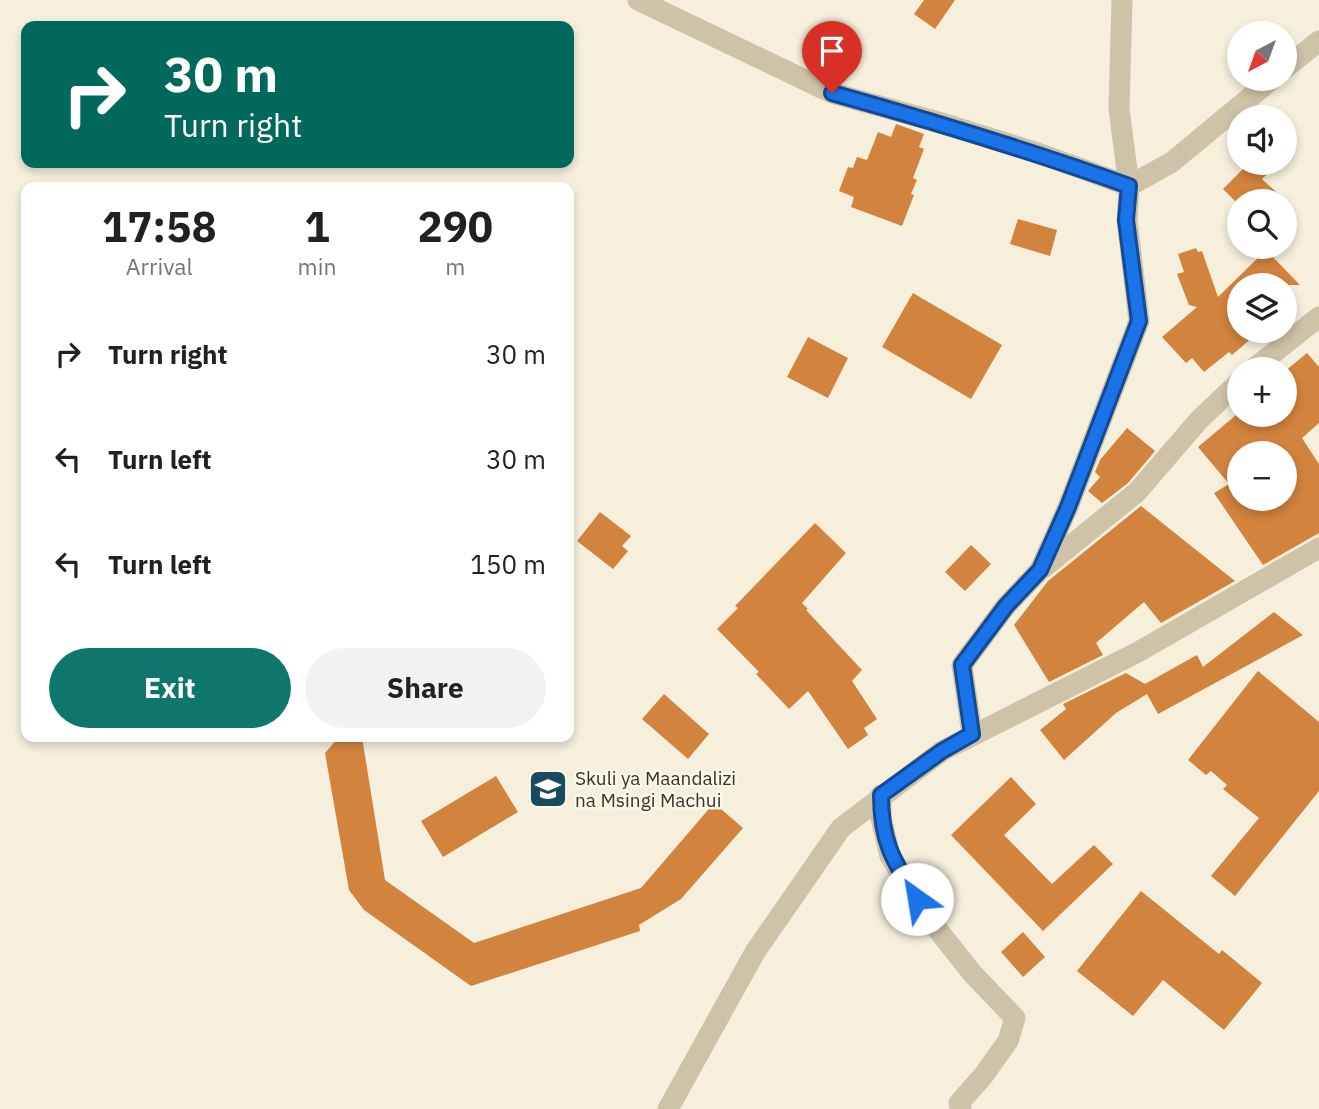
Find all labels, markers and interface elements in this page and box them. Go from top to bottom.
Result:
pin [802,21,862,93]
north arrow [1227,21,1297,91]
map controls [1227,21,1297,511]
icon: arrive [813,32,851,70]
text: 30 m [164,42,278,105]
icon: right [49,49,140,140]
text: Turn right [164,104,302,146]
button: sound [1227,105,1297,175]
button: search [1227,189,1297,259]
text: 17:58 [102,199,217,254]
text: 1 [304,199,330,254]
text: 290 [417,199,493,254]
text: Arrival [126,251,193,281]
text: min [298,251,336,281]
text: m [445,251,465,281]
button: layers [1227,273,1297,343]
icon: right [49,335,87,373]
text: Turn right [108,337,227,371]
text: 30 m [486,337,546,371]
button: + [1227,357,1297,427]
icon: left [49,440,87,478]
button: − [1227,441,1297,511]
text: Turn left [108,442,211,476]
text: 30 m [486,442,546,476]
icon: left [49,545,87,583]
text: Turn left [108,547,211,581]
text: 150 m [470,547,546,581]
button: Exit [49,648,291,728]
button: Share [305,648,546,728]
place label: Skuli ya Maandalizi na Msingi Machui [575,766,736,812]
school or university icon: Skuli ya Maandalizi na Msingi Machui [527,768,569,810]
position arrow [880,862,954,936]

